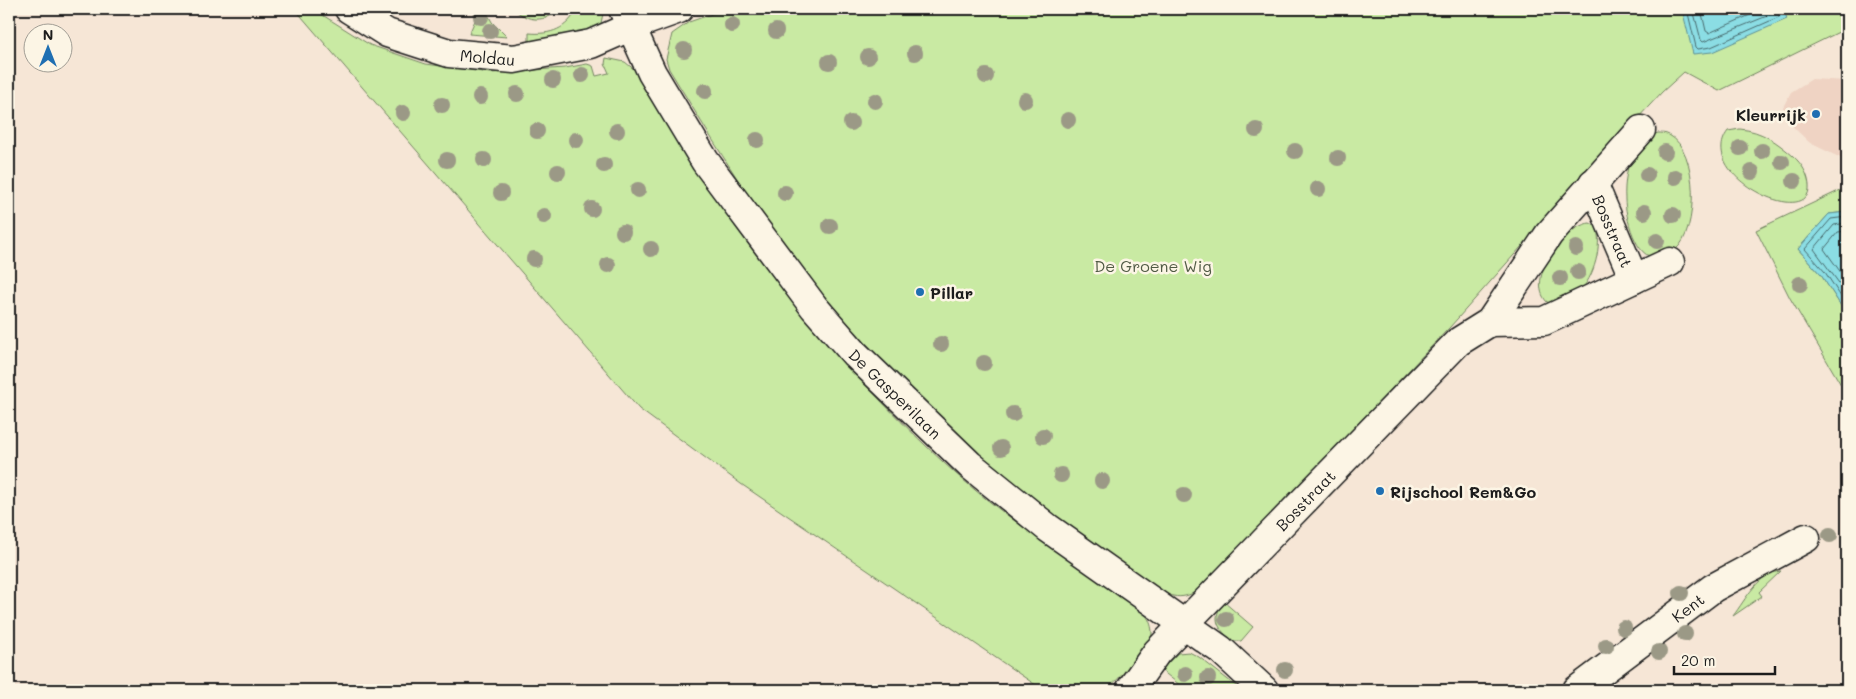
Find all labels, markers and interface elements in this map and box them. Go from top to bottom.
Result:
north arrow [22,22,72,72]
text: N [43,25,53,44]
street label: Moldau [459,44,516,70]
place label: Kleurrijk [1736,104,1806,125]
marker: Kleurrijk [1810,108,1822,120]
street label: Bosstraat [1589,191,1638,270]
park label: De Groene Wig [1094,255,1212,276]
place label: Pillar [930,282,973,303]
marker: Pillar [914,286,926,298]
street label: De Gasperilaan [845,344,947,443]
street label: Bosstraat [1271,465,1339,535]
place label: Rijschool Rem&Go [1390,481,1537,502]
marker: Rijschool Rem&Go [1374,485,1386,497]
street label: Kent [1667,588,1708,626]
scale bar [1674,644,1775,676]
text: 20 m [1681,650,1715,670]

